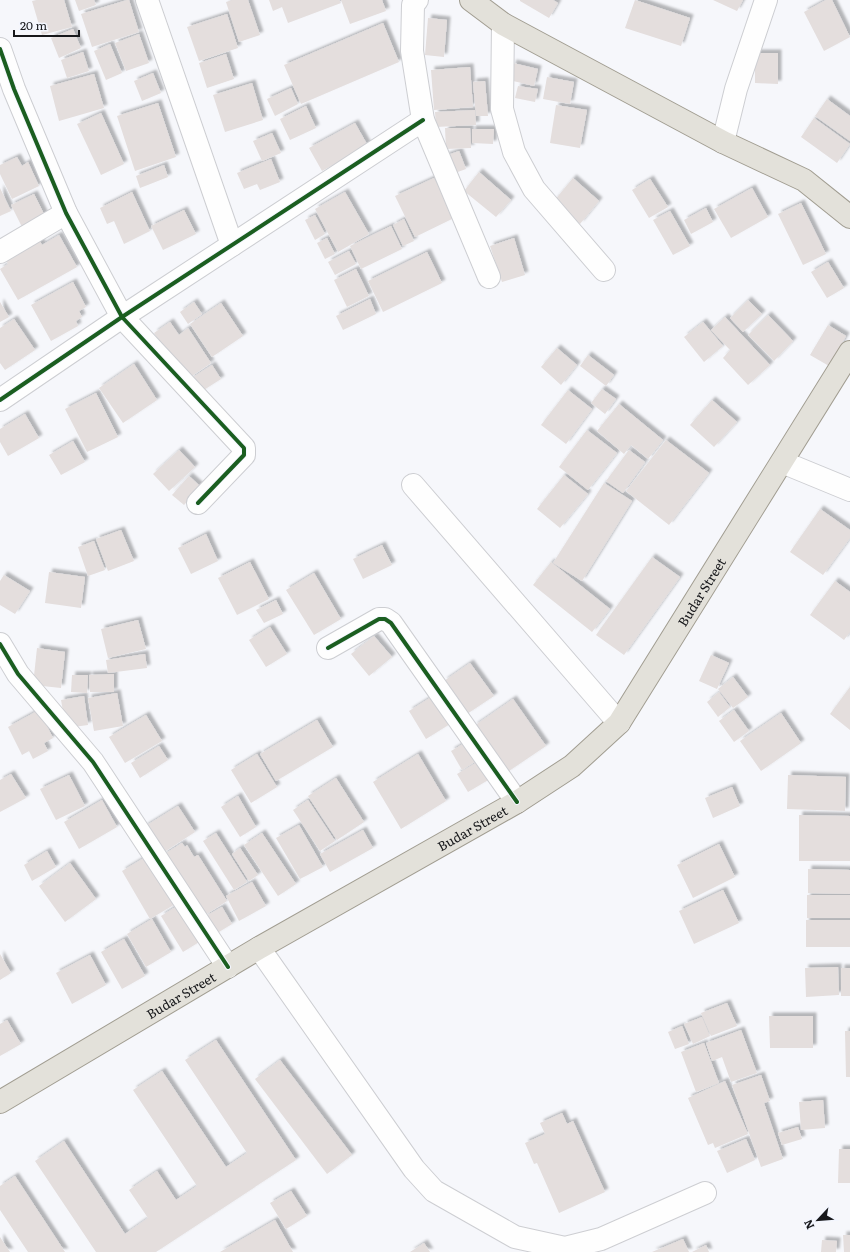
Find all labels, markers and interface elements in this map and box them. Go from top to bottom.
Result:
scale bar [14,12,79,38]
text: 20 m [20,16,47,34]
street label: Budar Street [672,553,730,630]
street label: Budar Street [433,800,511,855]
street label: Budar Street [142,966,219,1023]
north arrow [798,1200,838,1240]
text: N [799,1217,817,1232]

